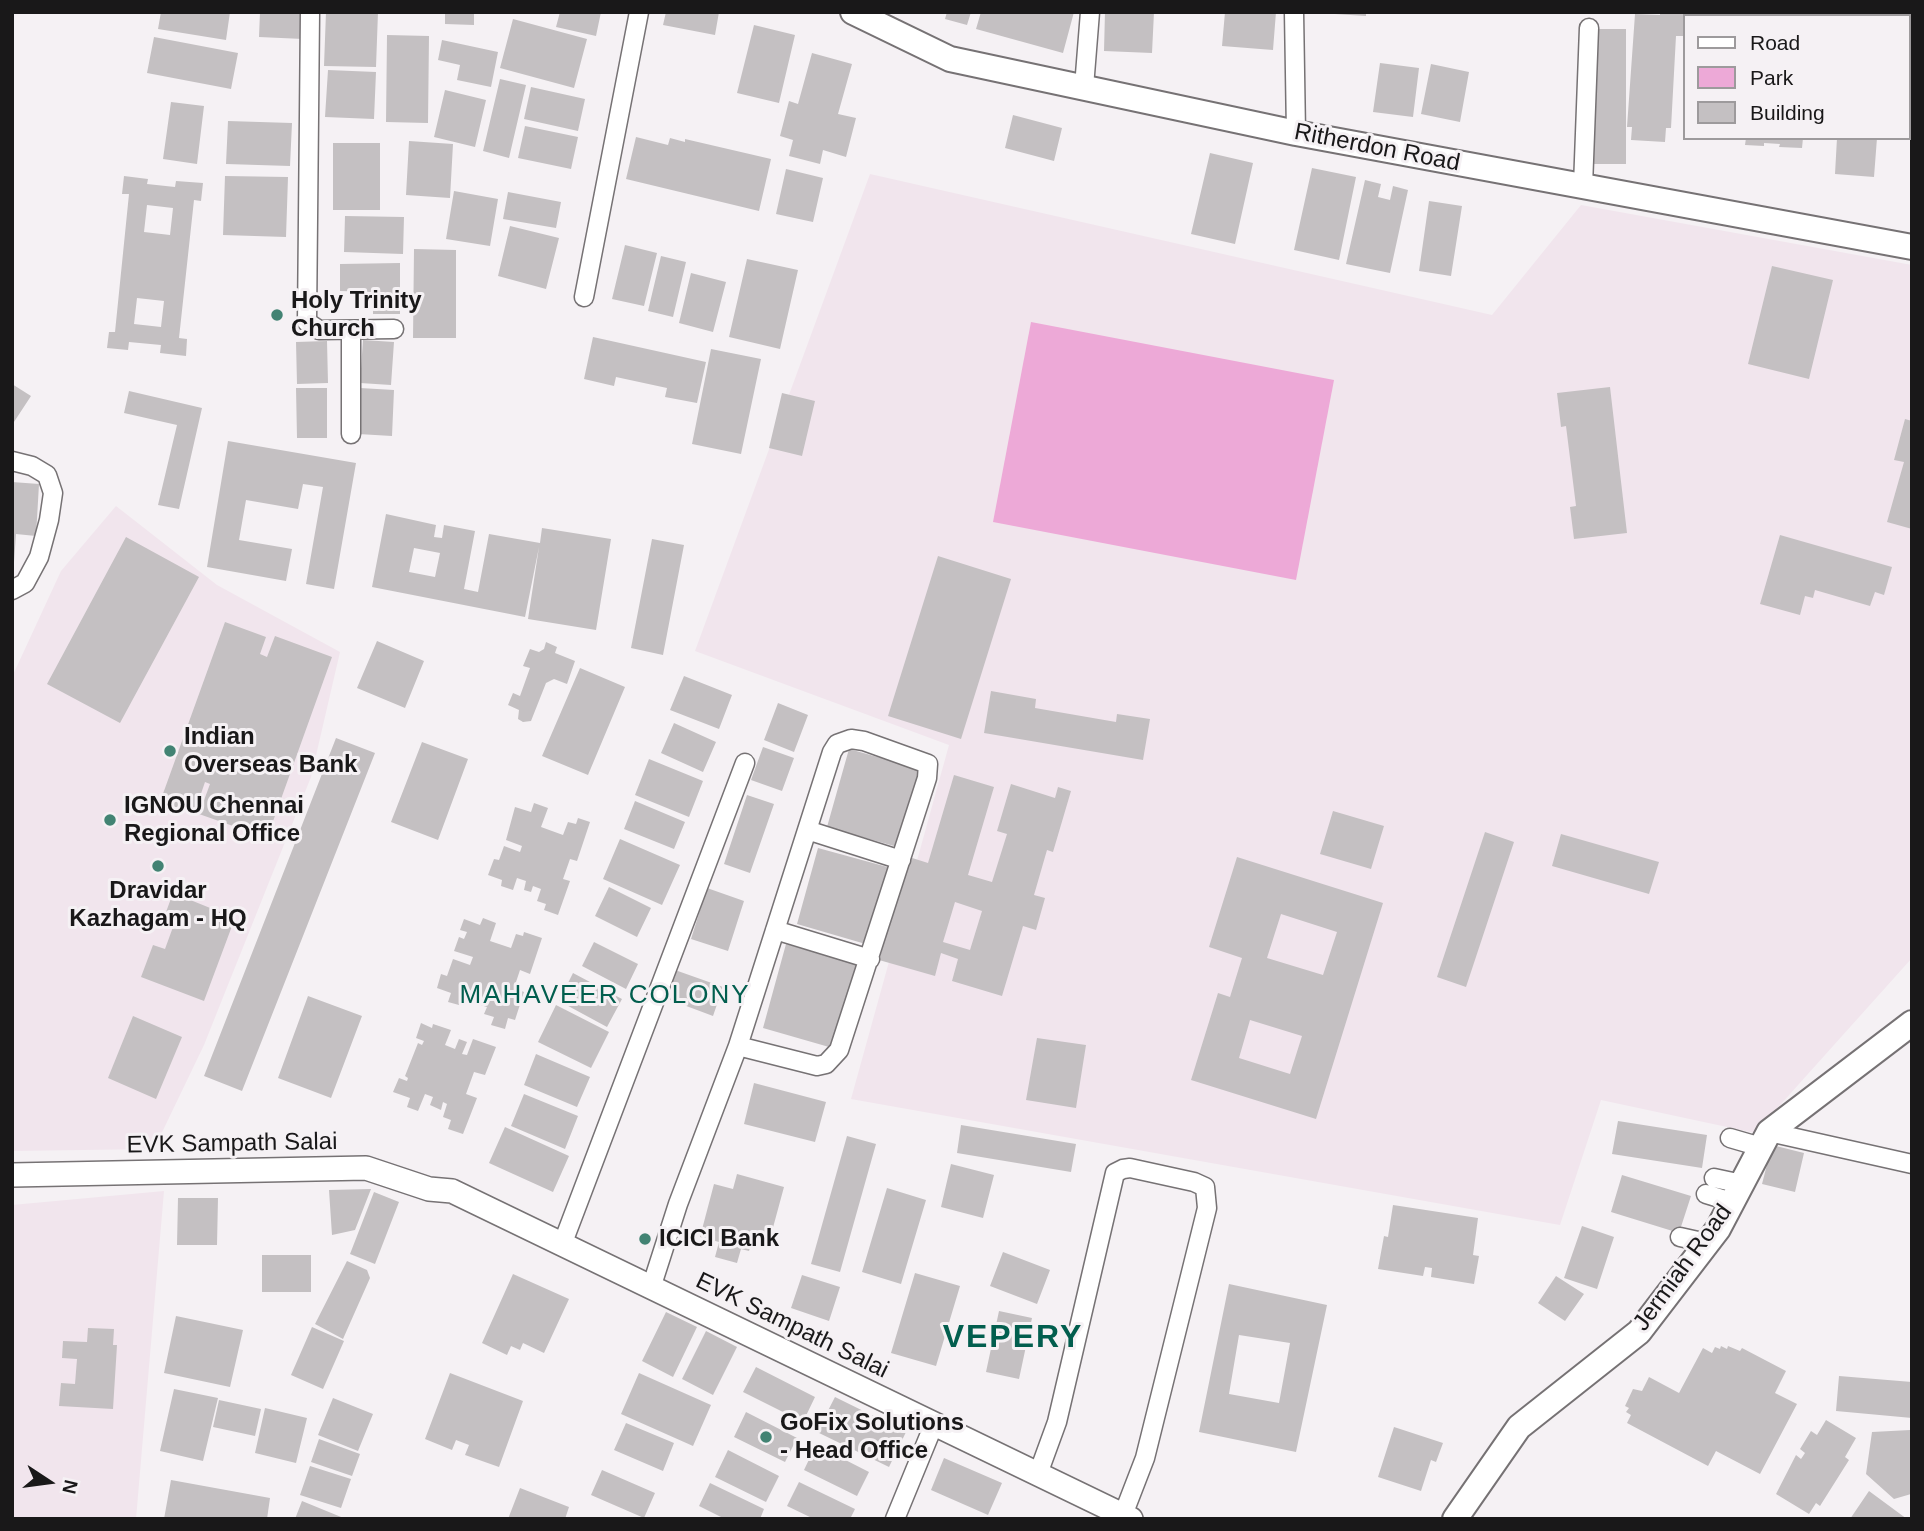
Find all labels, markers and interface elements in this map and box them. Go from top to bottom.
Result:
legend [1682,14,1910,140]
text: Road [1750,31,1800,54]
text: Park [1750,66,1793,89]
text: Building [1750,101,1825,124]
street label: Ritherdon Road [1292,118,1462,178]
place label: Holy Trinity Church [291,287,422,343]
marker: Holy Trinity Church [269,307,285,323]
place label: Indian Overseas Bank [184,723,357,779]
marker: Indian Overseas Bank [162,743,178,759]
place label: IGNOU Chennai Regional Office [124,792,304,848]
marker: IGNOU Chennai Regional Office [102,812,118,828]
marker: Dravidar Kazhagam - HQ [150,858,166,874]
place label: Dravidar Kazhagam - HQ [69,877,247,933]
district label: MAHAVEER COLONY [461,980,749,1012]
street label: EVK Sampath Salai [126,1128,338,1160]
street label: Jermiah Road [1627,1199,1739,1337]
place label: ICICI Bank [659,1225,779,1253]
marker: ICICI Bank [637,1231,653,1247]
street label: EVK Sampath Salai [691,1267,893,1385]
district label: VEPERY [943,1319,1083,1357]
place label: GoFix Solutions - Head Office [780,1409,964,1465]
marker: GoFix Solutions - Head Office [758,1429,774,1445]
north arrow [14,1447,84,1517]
text: N [58,1478,82,1496]

